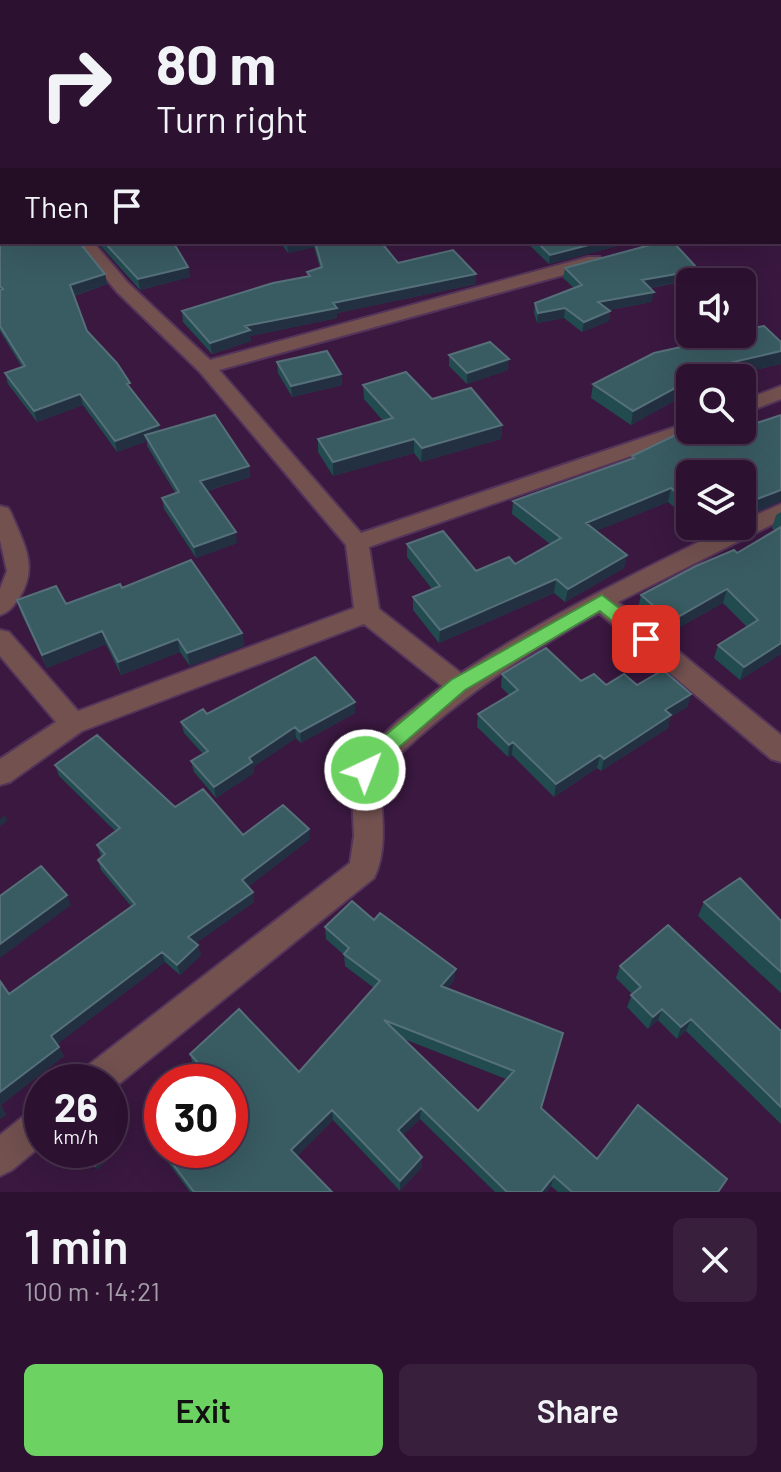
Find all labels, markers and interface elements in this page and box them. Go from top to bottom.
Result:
text: 80 m [156,29,276,96]
icon: right [24,32,128,136]
text: Turn right [156,97,308,140]
icon: arrive [105,184,149,228]
text: Then [24,188,89,224]
map controls [676,268,756,540]
button: sound [676,268,756,348]
button: search [676,364,756,444]
button: layers [676,460,756,540]
pin [612,605,680,673]
icon: arrive [624,617,668,661]
position arrow [323,728,407,812]
speed limit sign: 30 [144,1064,248,1168]
text: 26 [54,1082,98,1130]
text: km/h [53,1124,99,1148]
text: 1 min [24,1216,129,1274]
button: close [673,1218,757,1302]
text: 100 m · 14:21 [24,1275,160,1306]
button: Exit [24,1364,383,1456]
button: Share [399,1364,757,1456]

